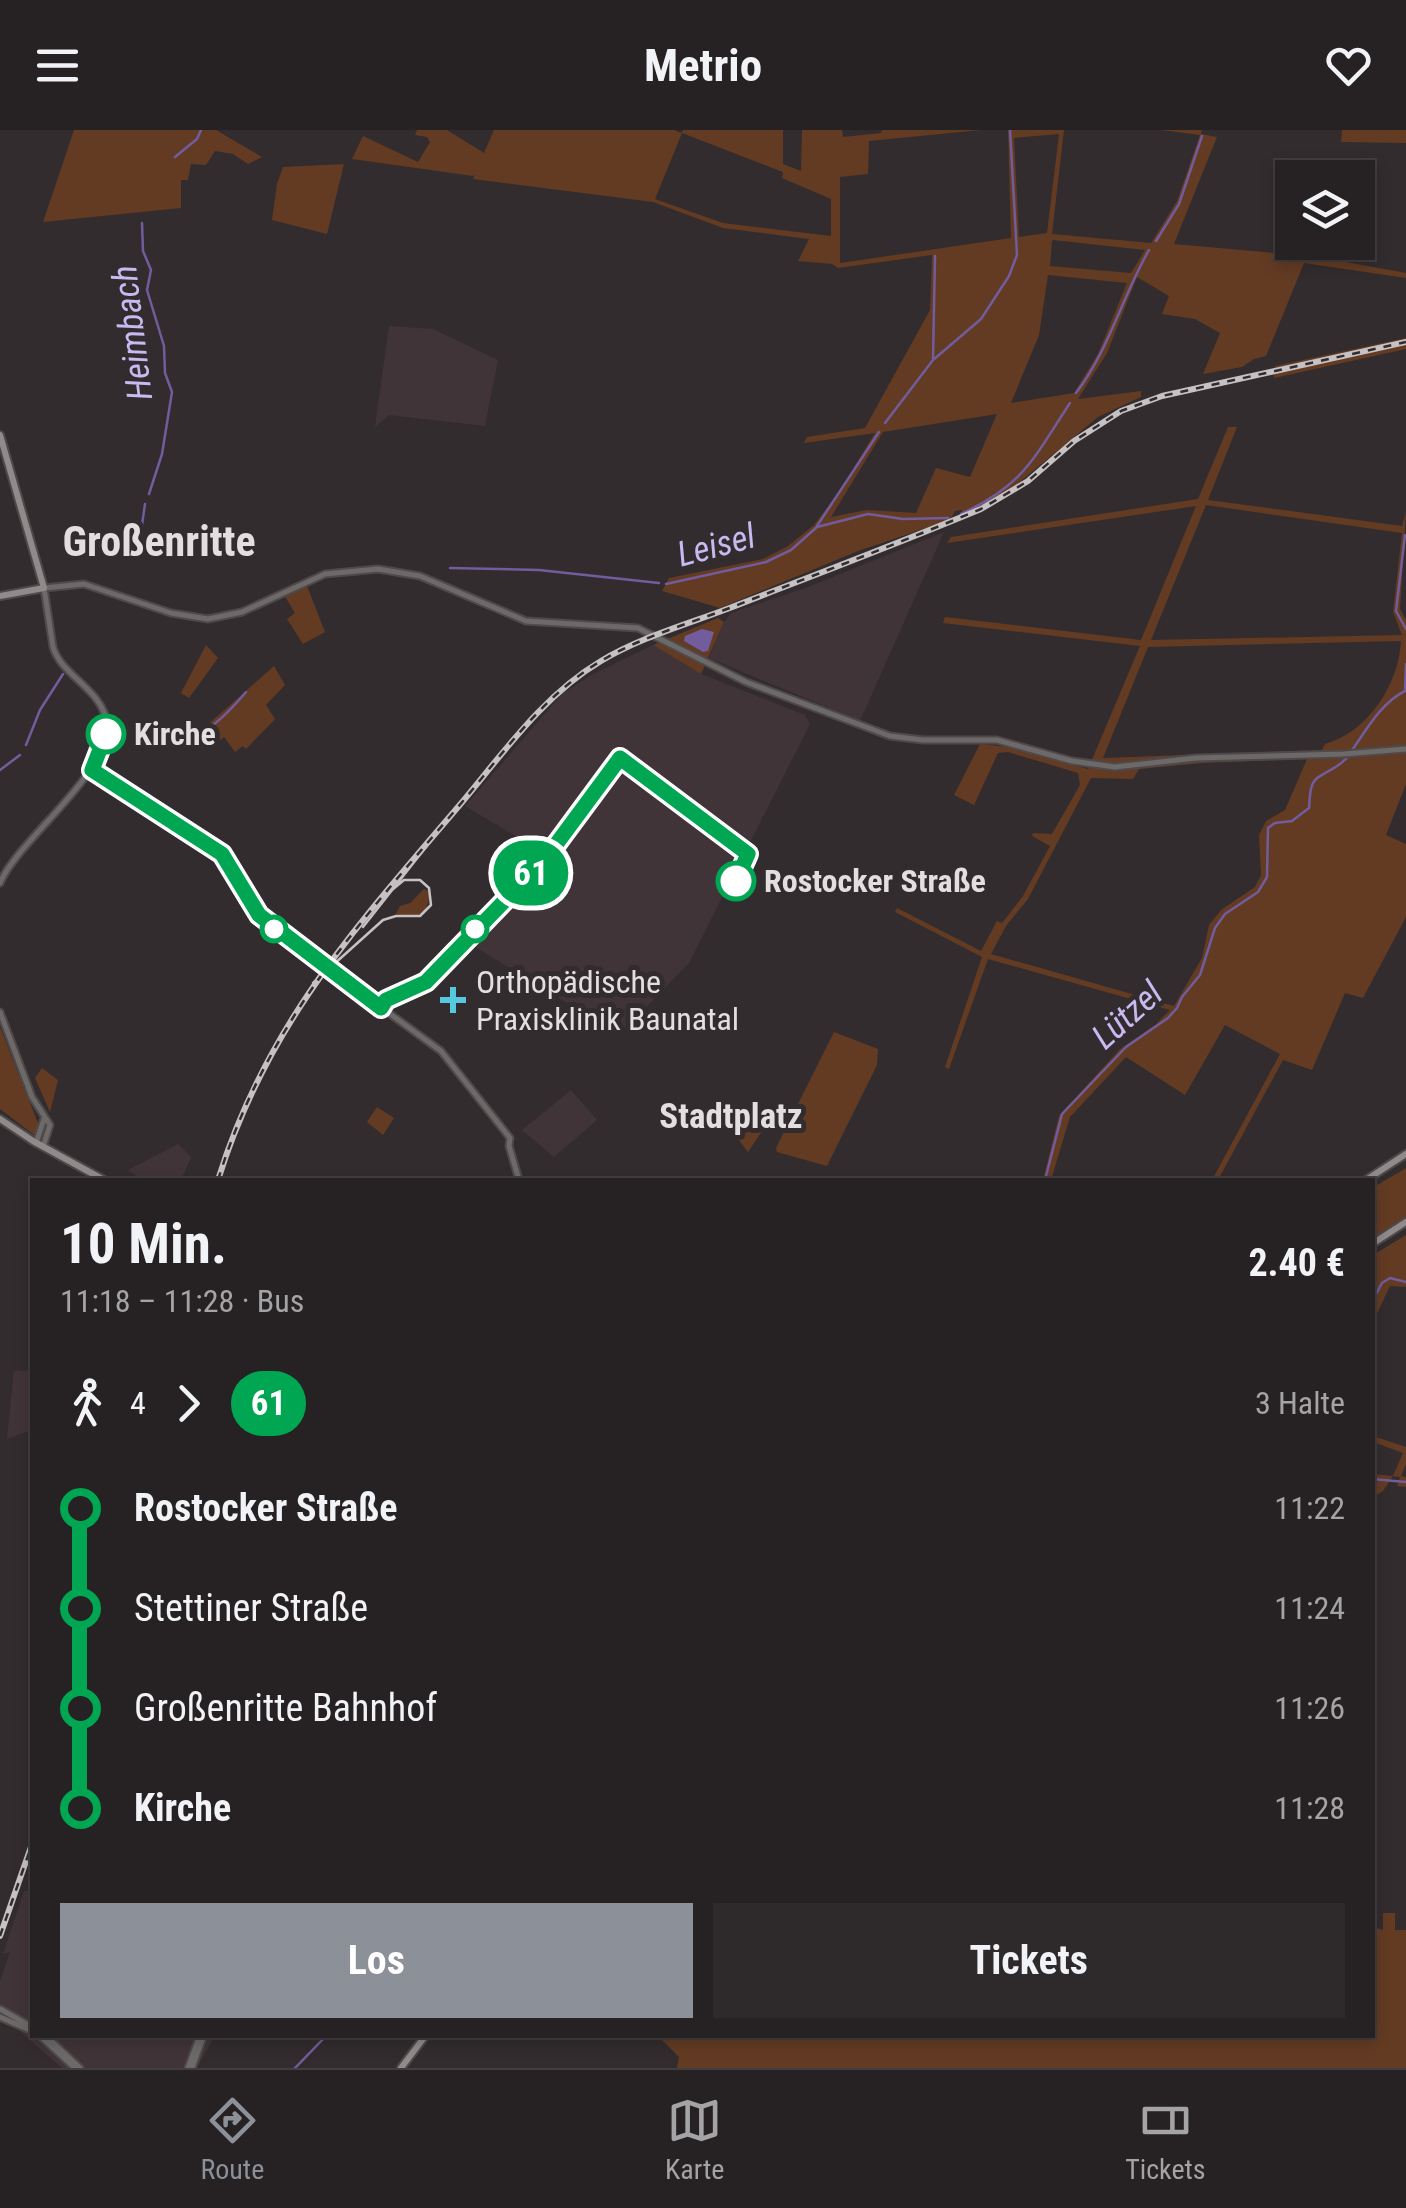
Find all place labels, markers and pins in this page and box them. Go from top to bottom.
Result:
marker: Kirche [87,715,125,753]
place label: Kirche [134,715,216,753]
marker: Rostocker Straße [717,862,755,900]
place label: Rostocker Straße [764,862,986,900]
unlabelled marker [261,916,287,942]
unlabelled marker [462,916,488,942]
place label: Orthopädische Praxisklinik Baunatal [476,963,739,1038]
marker: Orthopädische Praxisklinik Baunatal [440,987,466,1013]

